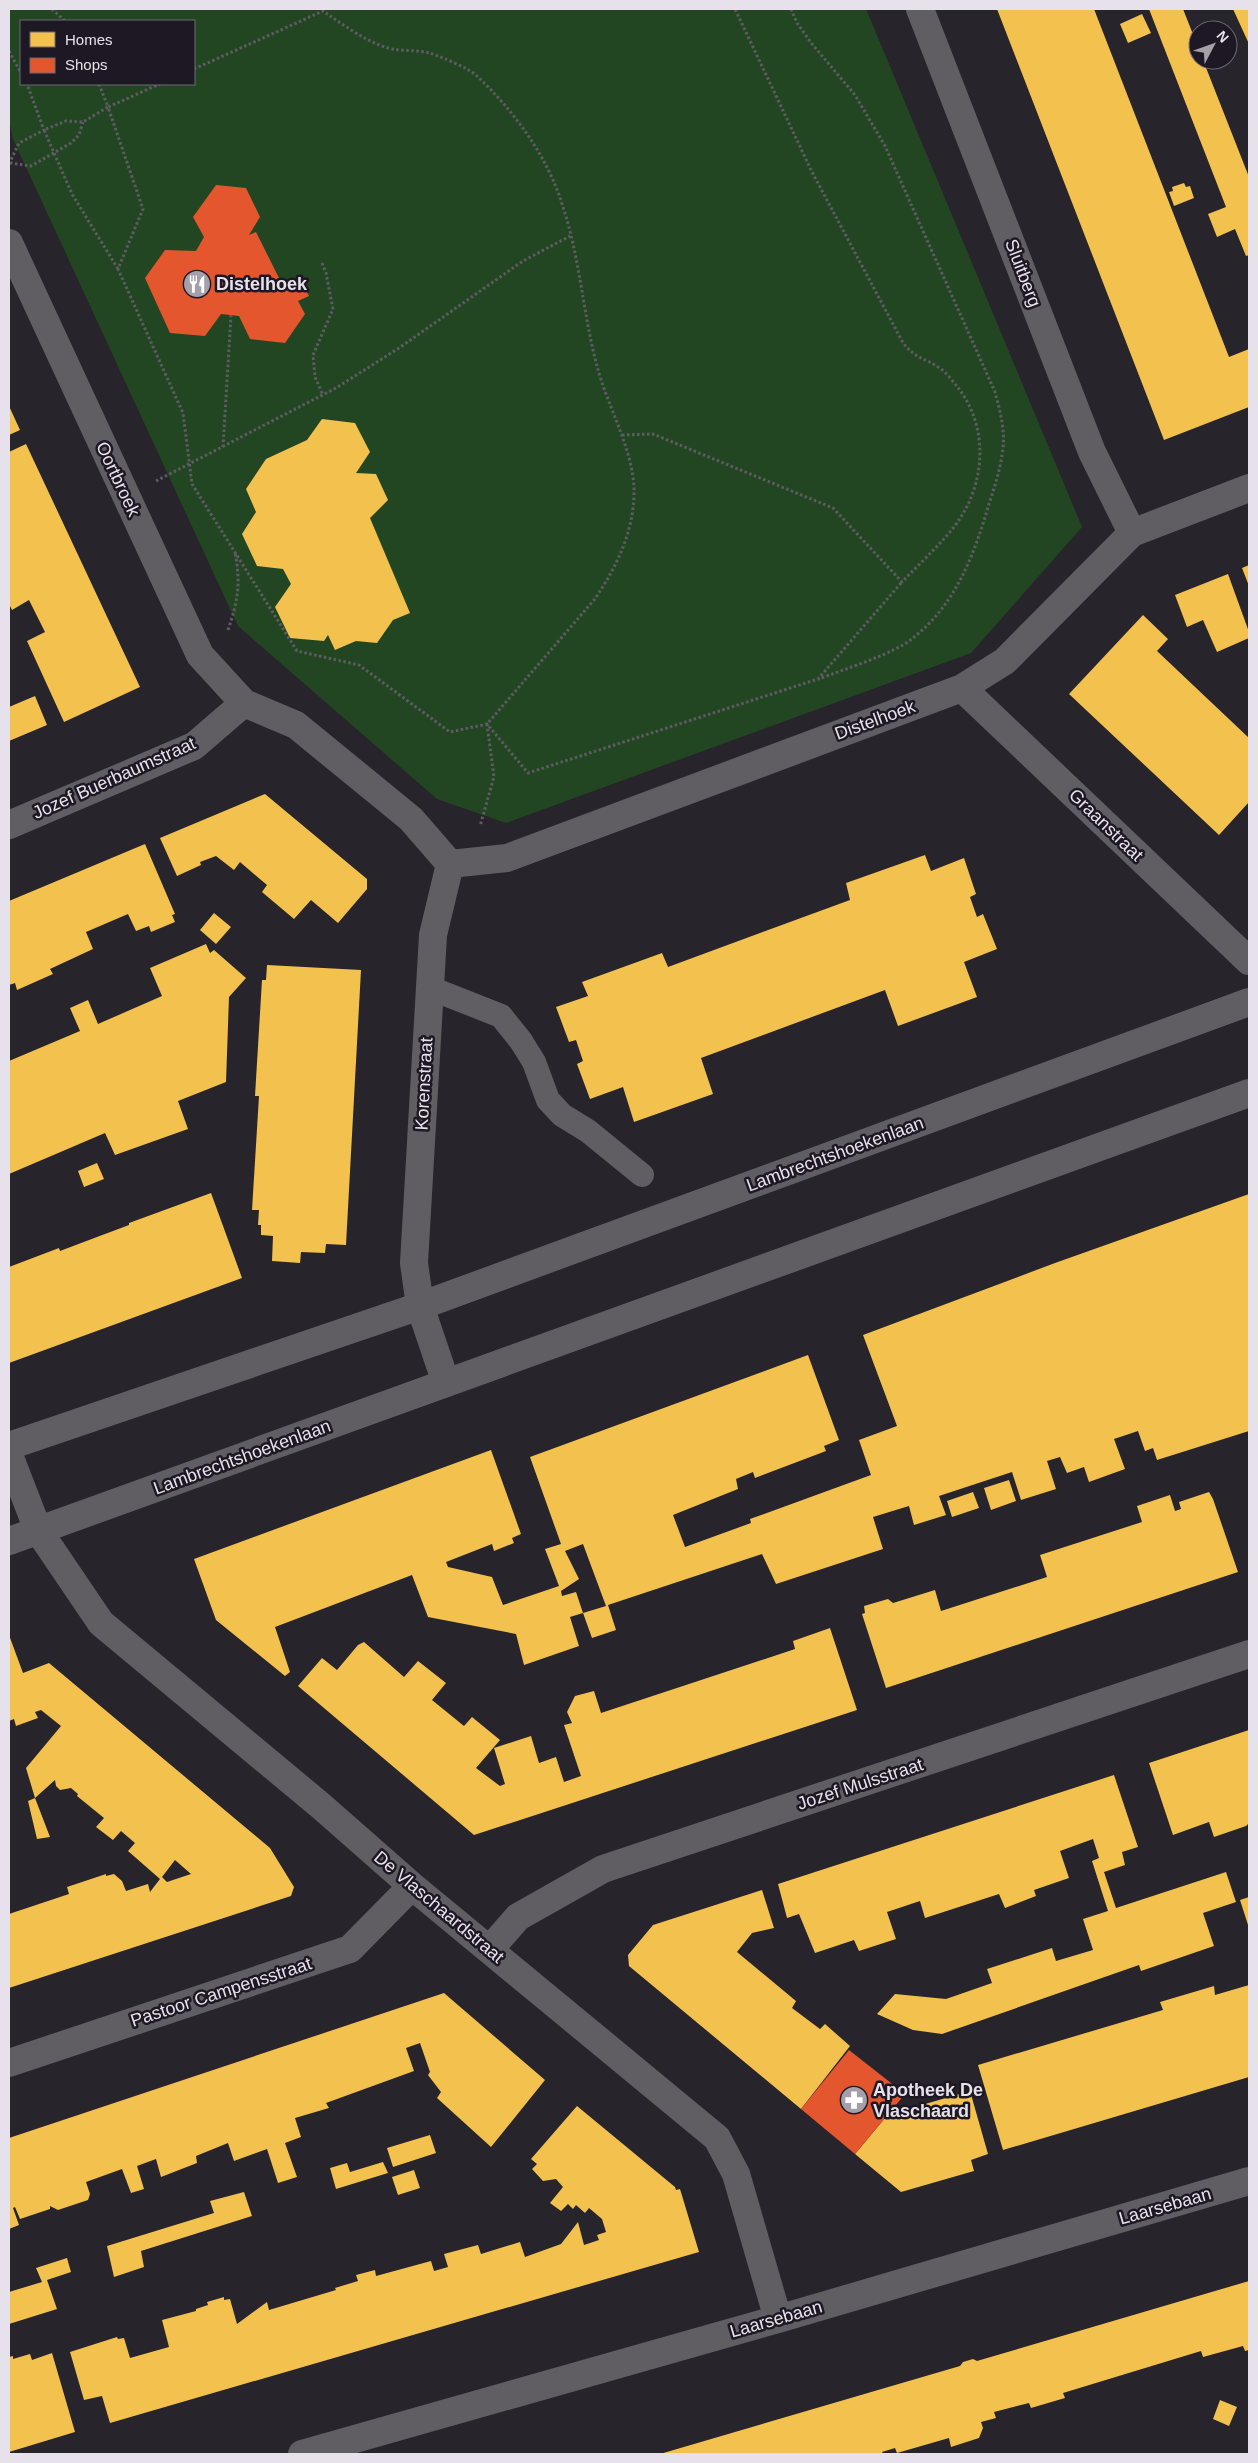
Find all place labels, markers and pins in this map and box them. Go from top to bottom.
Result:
restaurant icon: Distelhoek [182,269,212,299]
place label: Distelhoek [216,274,308,294]
place label: Apotheek De Vlaschaard [873,2080,983,2121]
pharmacy icon: Apotheek De Vlaschaard [839,2085,869,2115]

